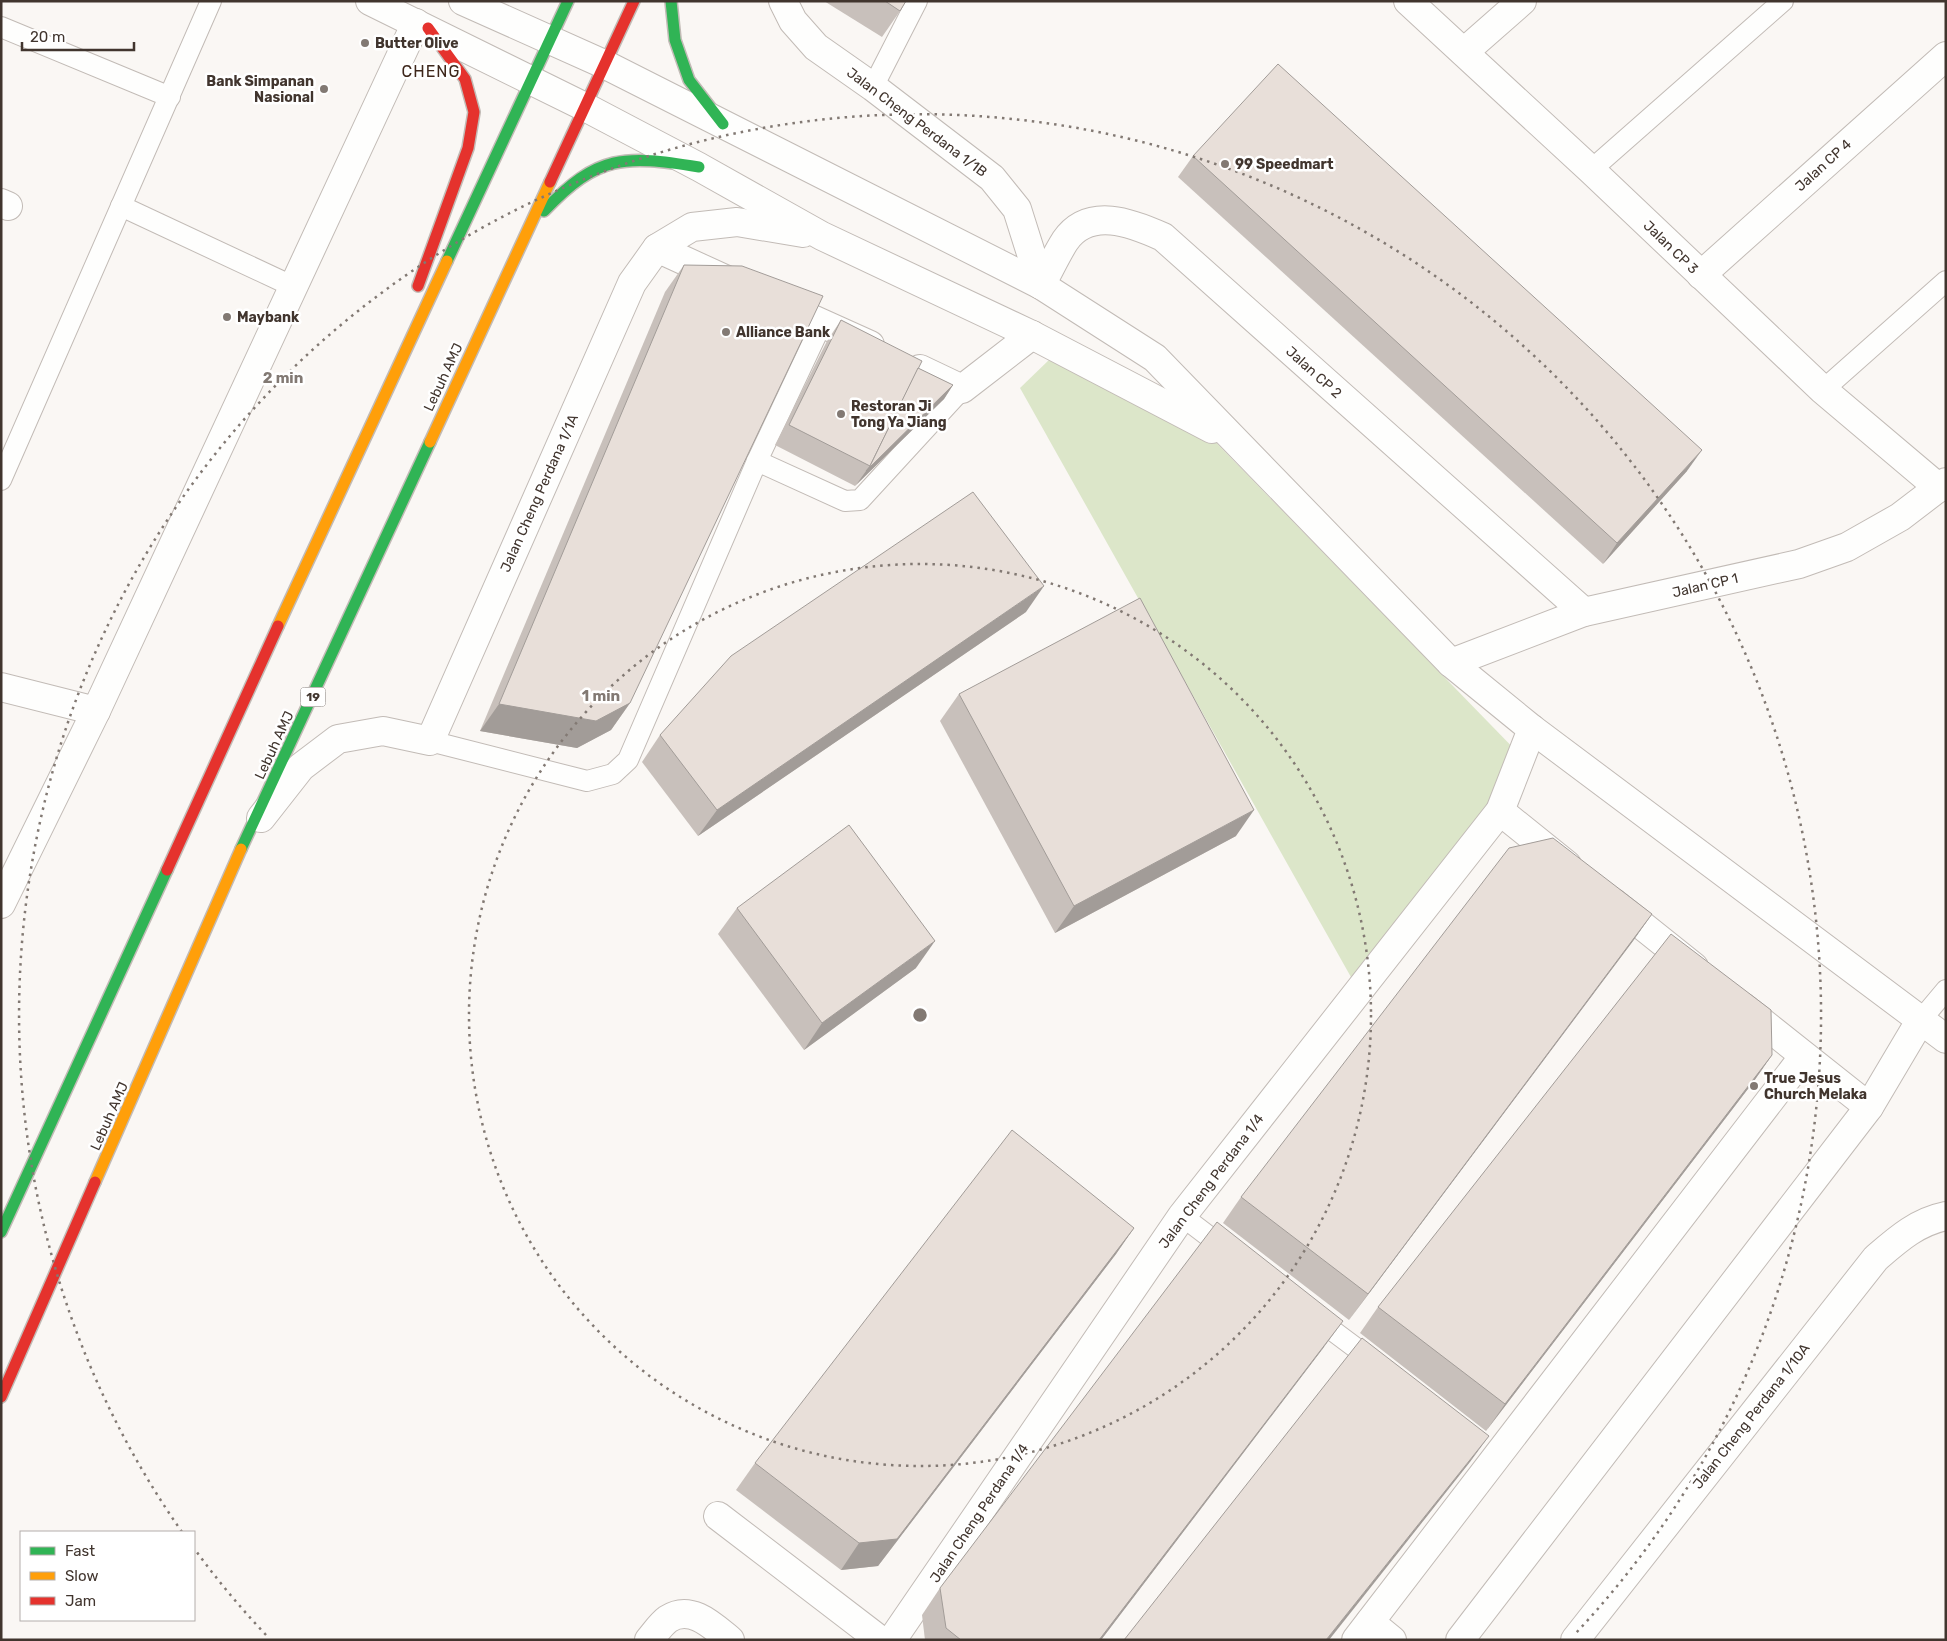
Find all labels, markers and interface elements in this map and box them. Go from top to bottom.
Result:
scale bar [22,20,135,52]
text: 20 m [30,28,65,46]
place label: Butter Olive [375,35,459,52]
marker: Butter Olive [359,37,371,49]
district label: CHENG [402,62,460,81]
street label: Jalan Cheng Perdana 1/1B [843,64,990,181]
place label: Bank Simpanan Nasional [206,73,314,106]
marker: Bank Simpanan Nasional [318,83,330,95]
street label: Jalan CP 4 [1792,136,1855,195]
place label: 99 Speedmart [1235,156,1334,173]
marker: 99 Speedmart [1219,158,1231,170]
street label: Jalan CP 3 [1640,217,1702,278]
place label: Maybank [237,309,300,326]
marker: Maybank [221,311,233,323]
place label: Alliance Bank [736,324,831,341]
marker: Alliance Bank [720,326,732,338]
street label: Lebuh AMJ [420,340,467,414]
street label: Jalan CP 2 [1282,343,1345,402]
text: 2 min [263,369,303,387]
place label: Restoran Ji Tong Ya Jiang [851,398,947,431]
marker: Restoran Ji Tong Ya Jiang [835,408,847,420]
street label: Jalan Cheng Perdana 1/1A [497,411,582,575]
street label: Jalan CP 1 [1671,570,1740,601]
text: 1 min [582,687,620,705]
road number: 19 [300,688,326,706]
street label: Lebuh AMJ [251,708,298,782]
centre of rings [911,1006,929,1024]
place label: True Jesus Church Melaka [1764,1070,1867,1103]
street label: Lebuh AMJ [87,1079,132,1153]
marker: True Jesus Church Melaka [1748,1080,1760,1092]
street label: Jalan Cheng Perdana 1/4 [1155,1111,1268,1252]
street label: Jalan Cheng Perdana 1/10A [1689,1340,1814,1492]
street label: Jalan Cheng Perdana 1/4 [927,1440,1032,1586]
legend [20,1531,195,1621]
text: Fast [65,1542,95,1560]
text: Slow [65,1567,98,1585]
text: Jam [65,1592,96,1610]

